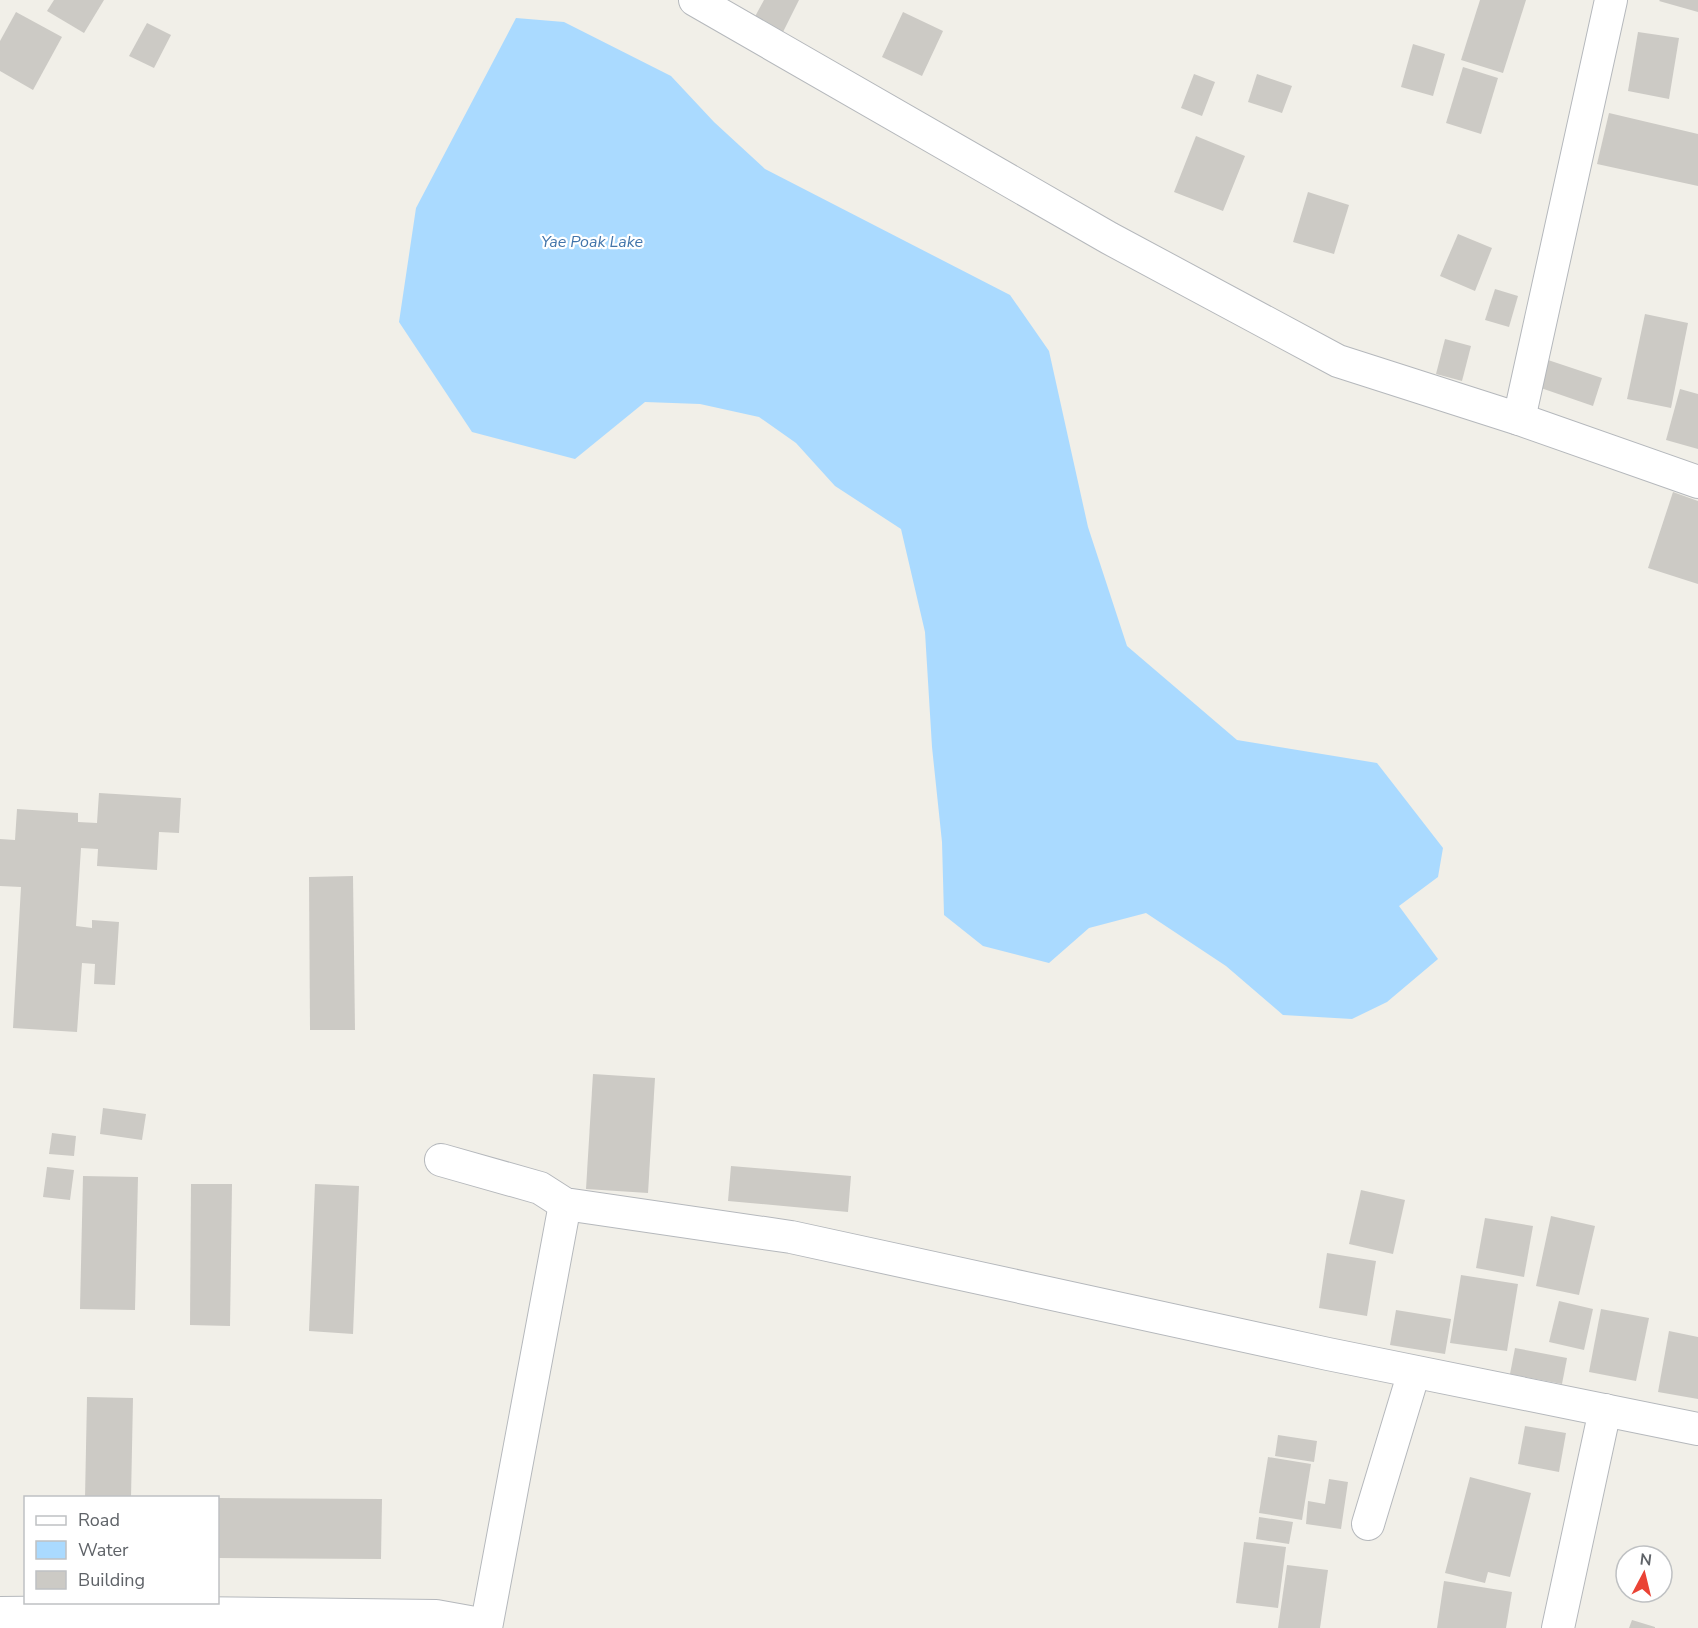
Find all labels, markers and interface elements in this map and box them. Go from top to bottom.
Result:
water label: Yae Poak Lake [541,231,644,253]
legend [24,1496,219,1604]
text: Road [78,1508,120,1532]
text: Water [78,1538,129,1562]
north arrow [1614,1544,1674,1604]
text: N [1638,1548,1653,1572]
text: Building [78,1568,145,1592]

